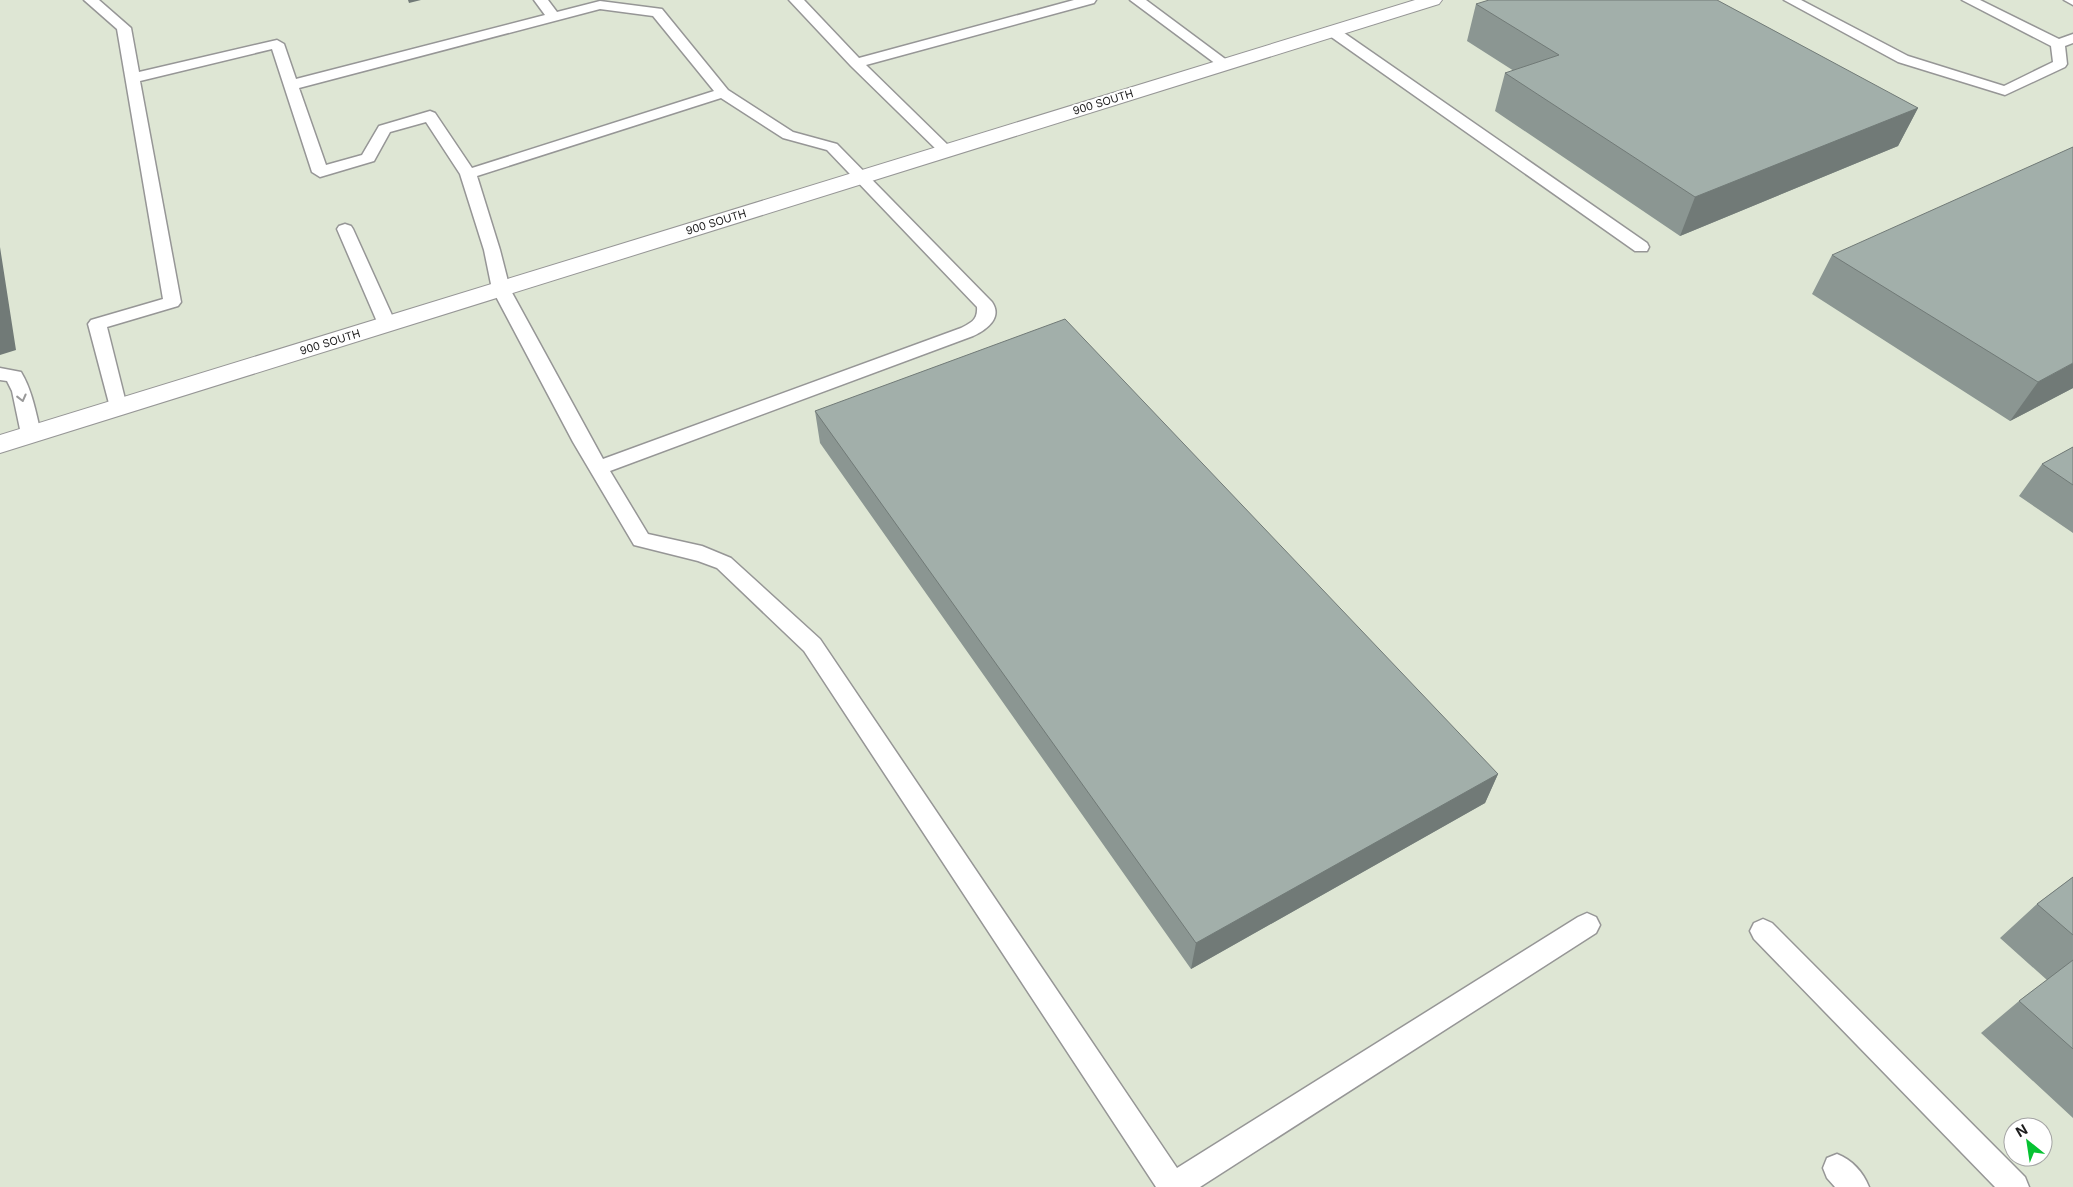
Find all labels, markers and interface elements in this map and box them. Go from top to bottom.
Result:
street label: 900 SOUTH [1071,86,1135,118]
street label: 900 SOUTH [684,206,748,238]
street label: 900 SOUTH [298,326,362,358]
one-way arrow [17,393,27,401]
north arrow [2003,1117,2053,1167]
text: N [2012,1120,2030,1140]

